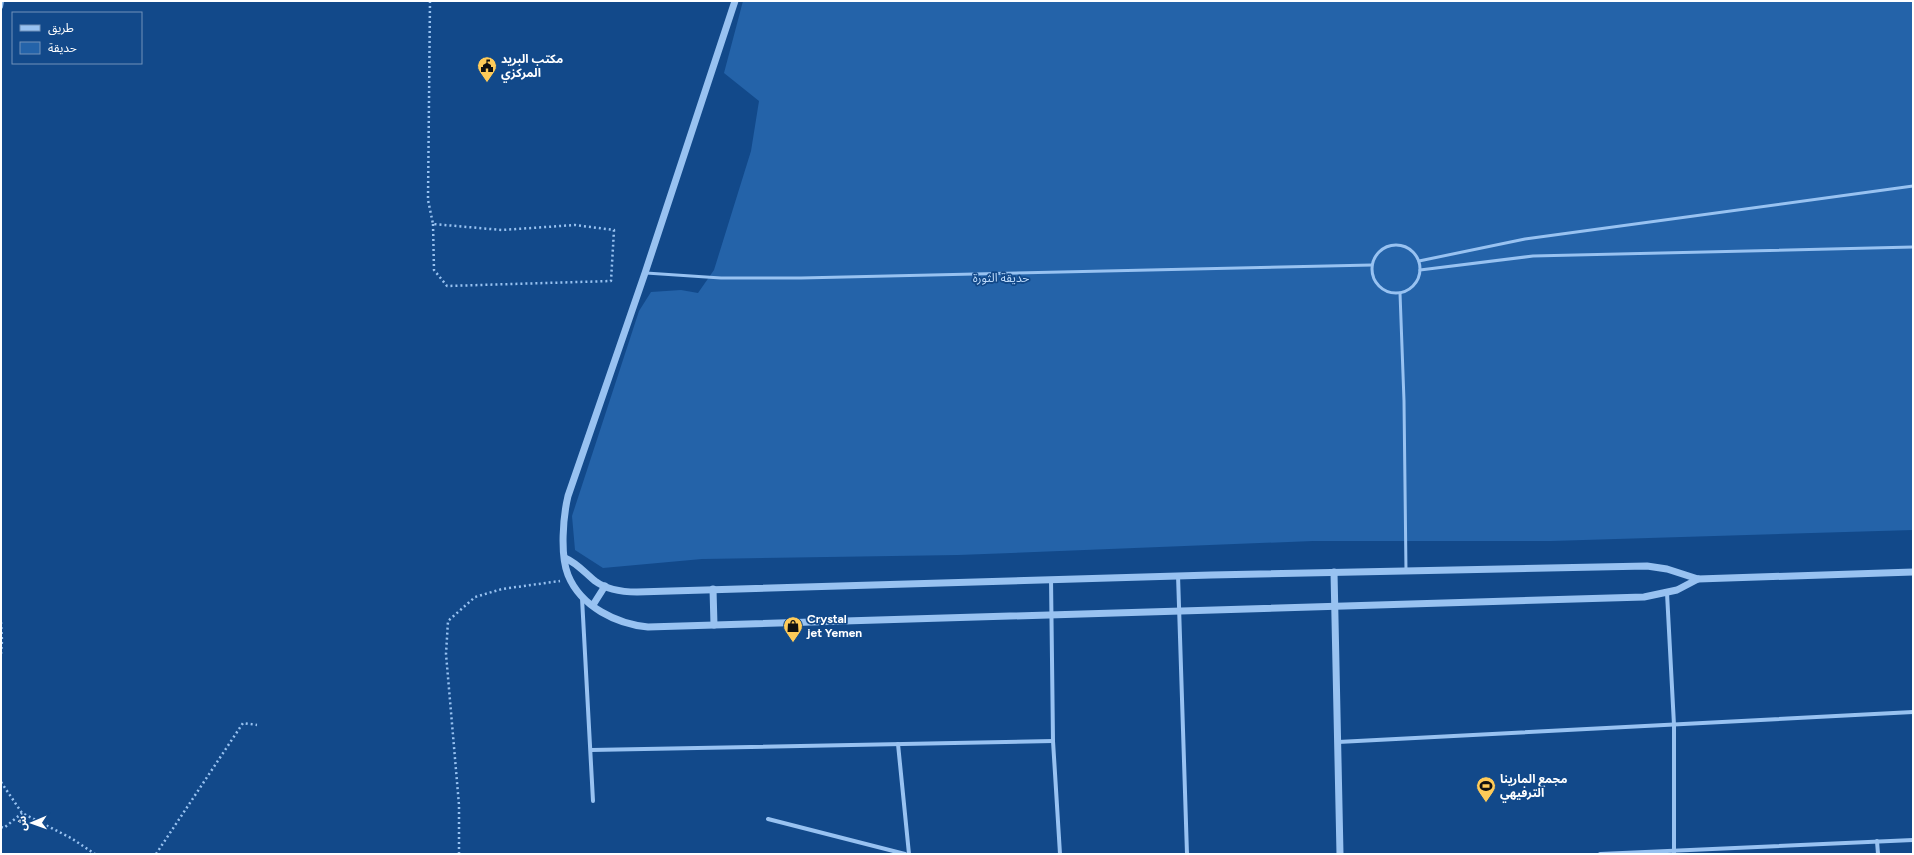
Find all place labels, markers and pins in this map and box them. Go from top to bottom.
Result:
place label: مكتب البريد المركزي [501,52,563,83]
public building icon: مكتب البريد المركزي [476,55,498,83]
place label: Crystal jet Yemen [806,612,862,640]
shop icon: Crystal jet Yemen [782,615,804,643]
place label: مجمع المارينا الترفيهي [1500,772,1567,803]
sports icon: مجمع المارينا الترفيهي [1475,775,1497,803]

